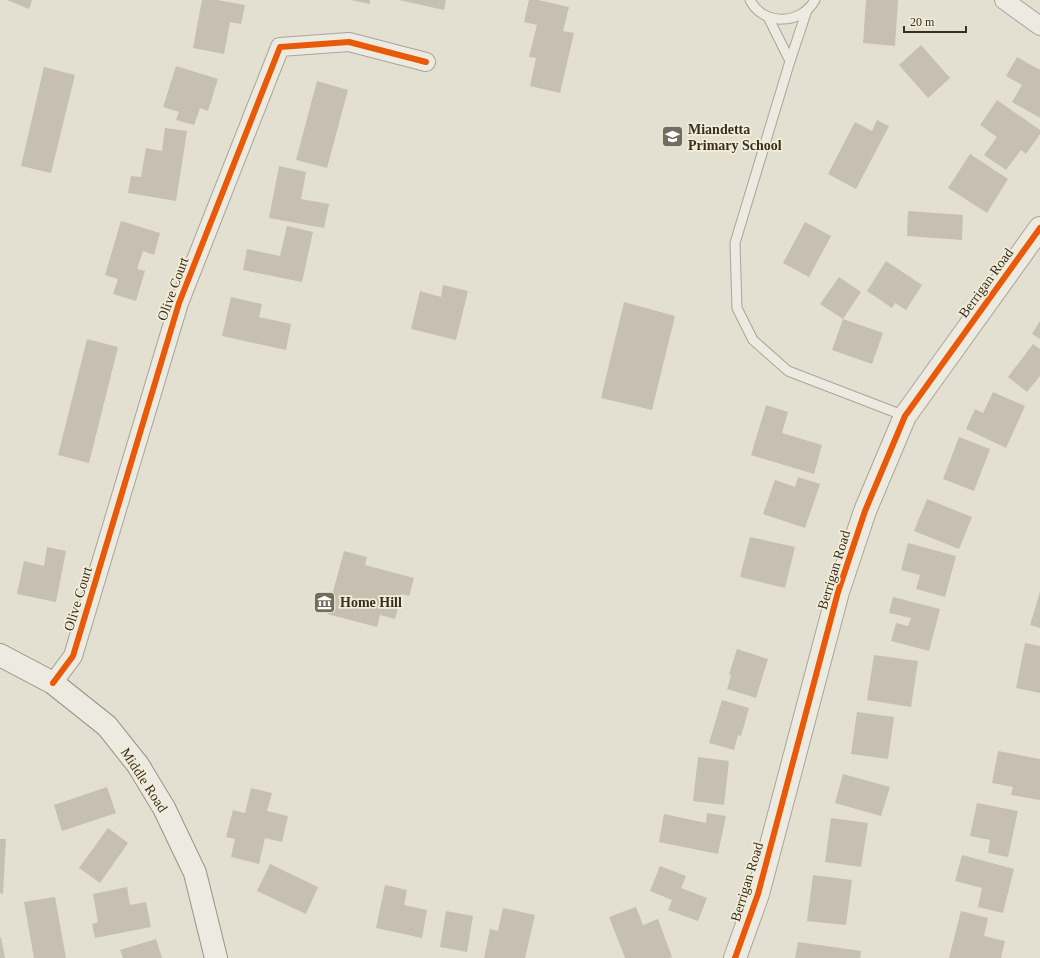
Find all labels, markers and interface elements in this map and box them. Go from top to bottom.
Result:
scale bar [904,8,966,34]
text: 20 m [910,15,935,29]
place label: Miandetta Primary School [688,122,782,153]
school or university icon: Miandetta Primary School [659,124,685,150]
street label: Berrigan Road [956,245,1016,321]
street label: Olive Court [155,255,191,323]
street label: Berrigan Road [815,529,853,611]
street label: Olive Court [61,565,95,633]
museum icon: Home Hill [312,589,338,615]
place label: Home Hill [340,595,402,610]
street label: Middle Road [118,745,170,815]
street label: Berrigan Road [728,841,766,923]

